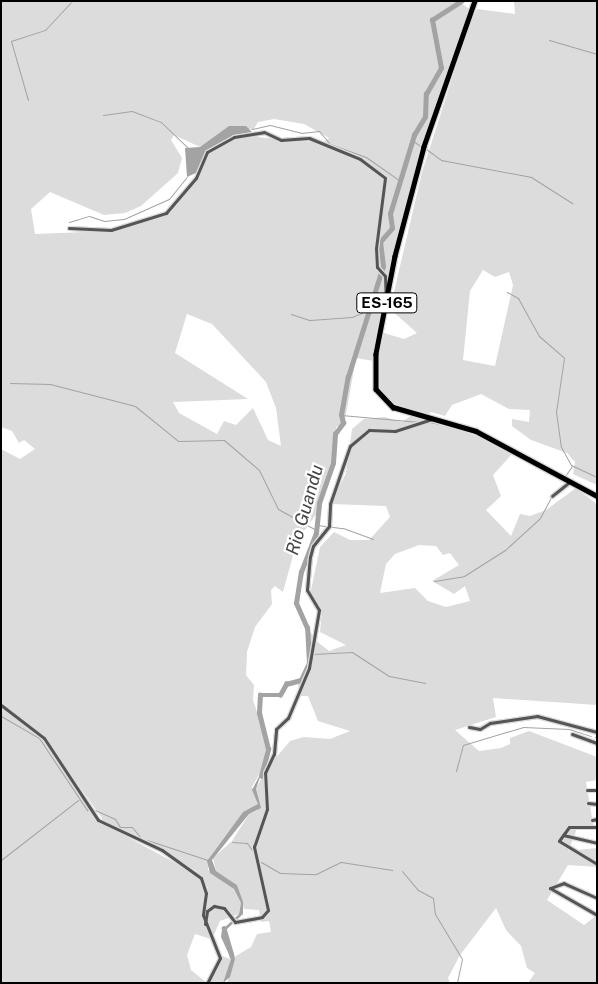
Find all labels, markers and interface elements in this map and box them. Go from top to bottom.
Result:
road number: ES-165 [356,290,418,316]
water label: Rio Guandu [282,462,328,558]

